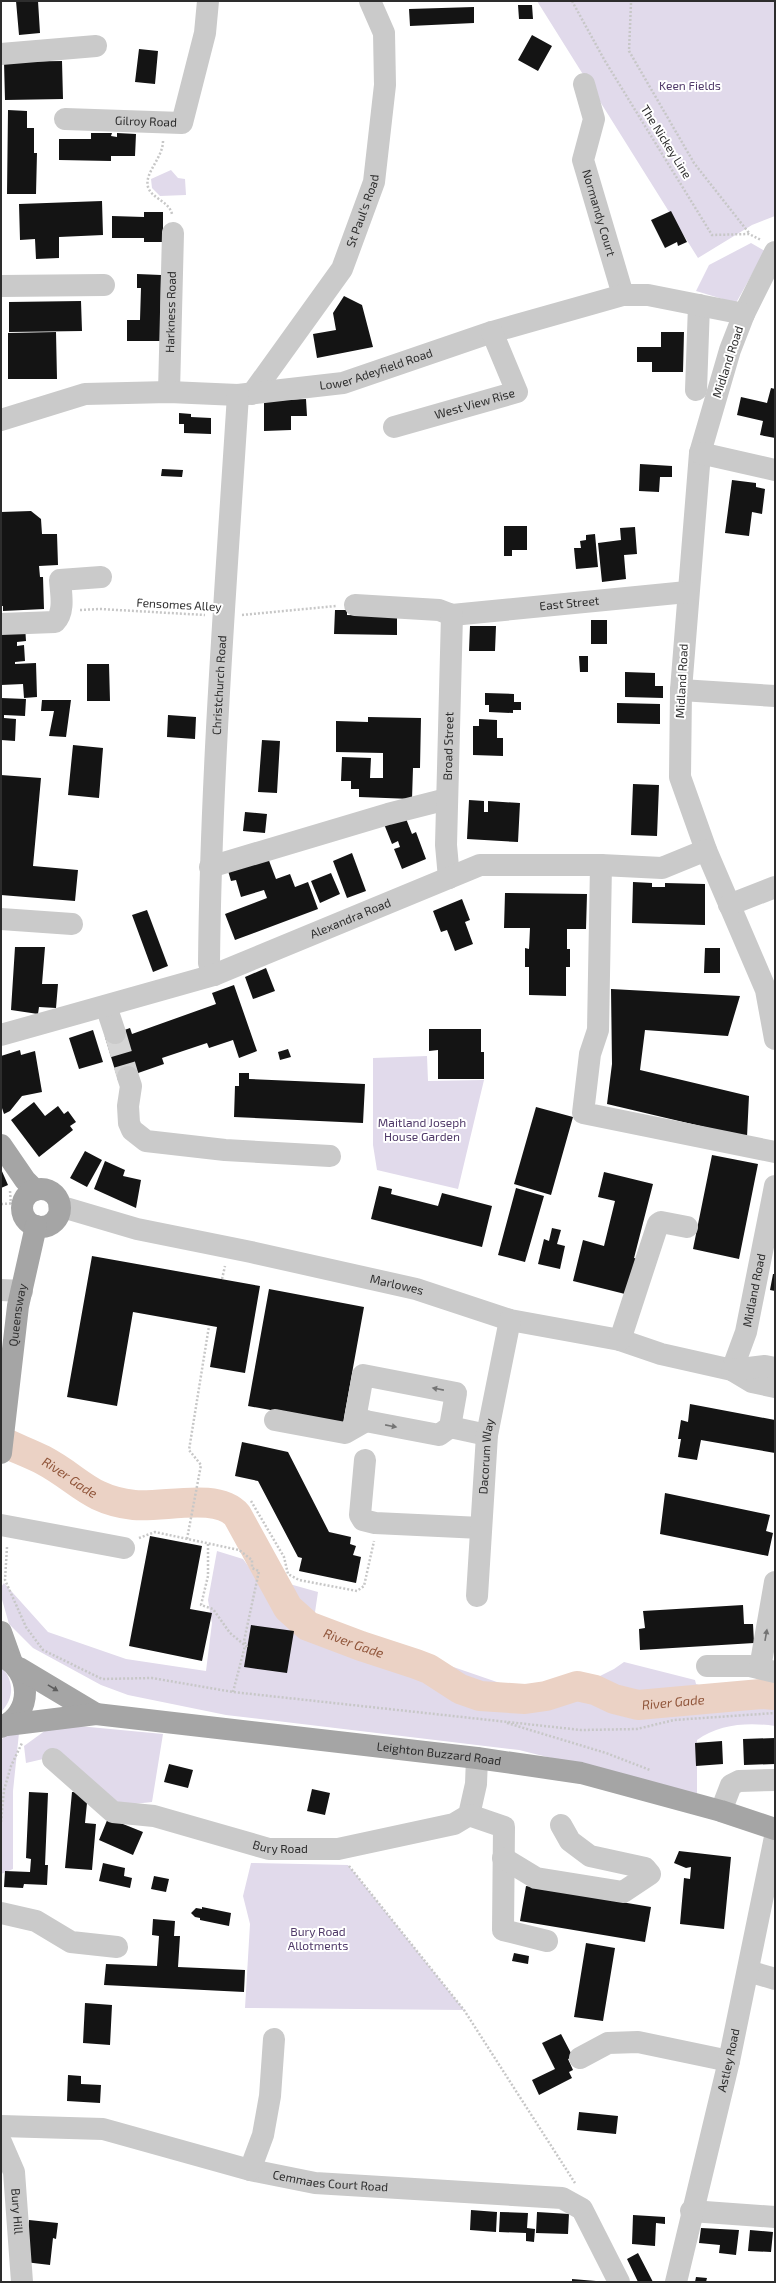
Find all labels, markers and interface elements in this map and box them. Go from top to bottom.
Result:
park label: Keen Fields [659,78,721,92]
street label: The Nickey Line [639,102,695,181]
street label: Gilroy Road [115,113,177,129]
street label: Normandy Court [580,168,619,258]
street label: St Paul's Road [343,174,381,249]
street label: Harkness Road [162,271,178,353]
street label: Midland Road [709,324,745,399]
street label: Lower Adeyfield Road [319,345,434,392]
street label: West View Rise [433,385,516,421]
street label: East Street [539,593,600,612]
street label: Fensomes Alley [136,595,223,613]
street label: Christchurch Road [209,635,228,735]
street label: Midland Road [672,643,690,719]
street label: Broad Street [440,711,455,781]
street label: Alexandra Road [308,895,393,941]
park label: Maitland Joseph House Garden [378,1115,466,1143]
street label: Midland Road [739,1252,767,1328]
street label: Marlowes [369,1271,426,1297]
street label: Queensway [5,1281,29,1347]
one-way arrow [432,1386,444,1392]
street label: Dacorum Way [475,1416,496,1495]
one-way arrow [385,1424,398,1430]
water label: River Gade [40,1453,100,1501]
water label: River Gade [321,1625,386,1661]
one-way arrow [763,1629,769,1641]
one-way arrow [47,1685,59,1692]
water label: River Gade [641,1691,705,1713]
street label: Leighton Buzzard Road [376,1738,502,1767]
street label: Bury Road [251,1837,308,1855]
park label: Bury Road Allotments [288,1924,348,1952]
street label: Astley Road [714,2027,742,2093]
street label: Cemmaes Court Road [272,2167,389,2193]
street label: Bury Hill [9,2188,27,2235]

